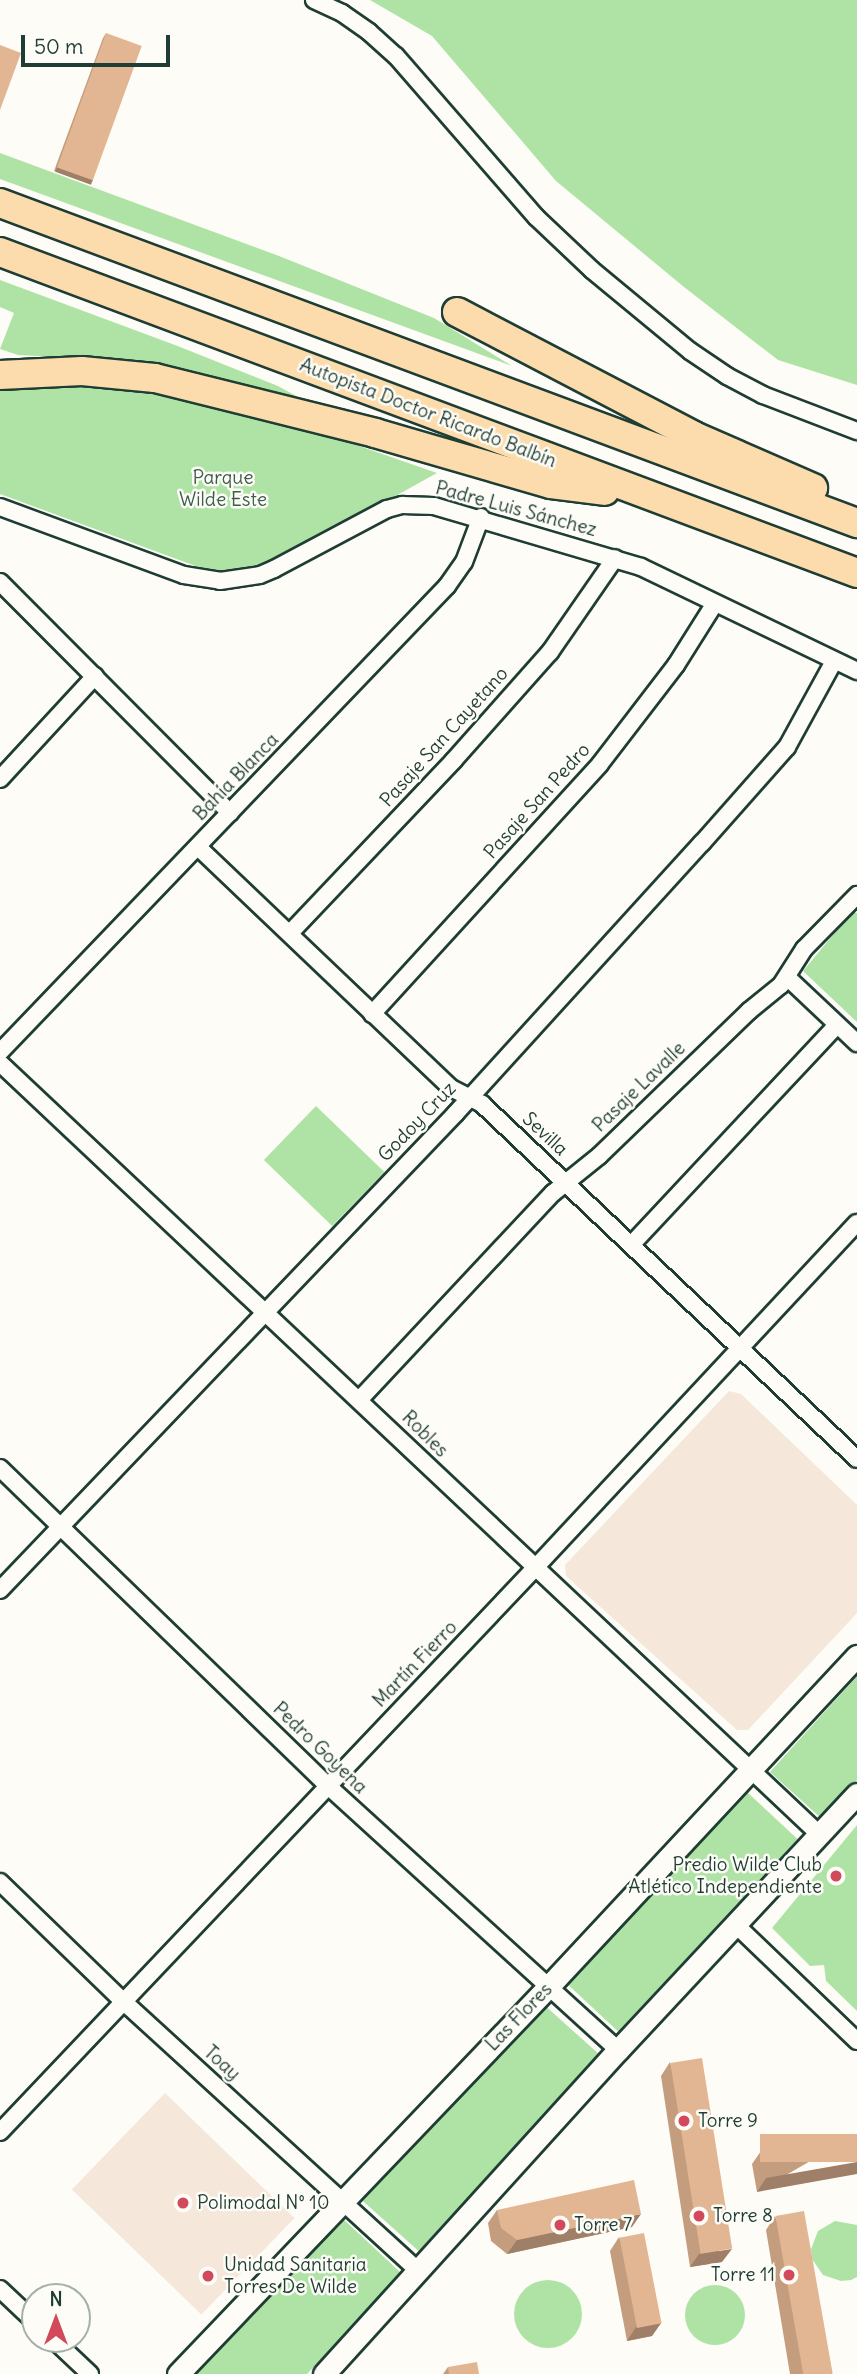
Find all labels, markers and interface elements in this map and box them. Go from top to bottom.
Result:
scale bar [24,21,173,65]
text: 50 m [34,33,83,60]
street label: Autopista Doctor Ricardo Balbín [296,353,560,473]
park label: Parque Wilde Este [179,467,267,511]
street label: Padre Luis Sánchez [433,477,599,541]
street label: Pasaje San Cayetano [375,662,513,812]
street label: Bahía Blanca [189,729,283,825]
street label: Pasaje San Pedro [479,739,595,863]
street label: Pasaje Lavalle [588,1037,690,1137]
street label: Godoy Cruz [373,1077,461,1167]
street label: Sevilla [518,1107,572,1161]
street label: Robles [397,1406,453,1462]
street label: Martín Fierro [368,1616,462,1712]
street label: Pedro Goyena [268,1697,372,1799]
place label: Predio Wilde Club Atlético Independiente [628,1854,822,1898]
marker: Predio Wilde Club Atlético Independiente [828,1868,844,1884]
street label: Las Flores [481,1978,557,2056]
street label: Toay [199,2041,245,2085]
place label: Torre 9 [698,2110,758,2132]
marker: Torre 9 [676,2113,692,2129]
place label: Polimodal N° 10 [197,2192,329,2214]
marker: Polimodal N° 10 [175,2195,191,2211]
place label: Torre 8 [713,2205,773,2227]
marker: Torre 8 [691,2208,707,2224]
place label: Torre 7 [574,2214,632,2236]
marker: Torre 7 [552,2217,568,2233]
place label: Unidad Sanitaria Torres De Wilde [224,2254,366,2298]
place label: Torre 11 [711,2264,775,2286]
marker: Unidad Sanitaria Torres De Wilde [198,2266,218,2286]
marker: Torre 11 [781,2267,797,2283]
north arrow [21,2283,91,2353]
text: N [49,2287,63,2311]

